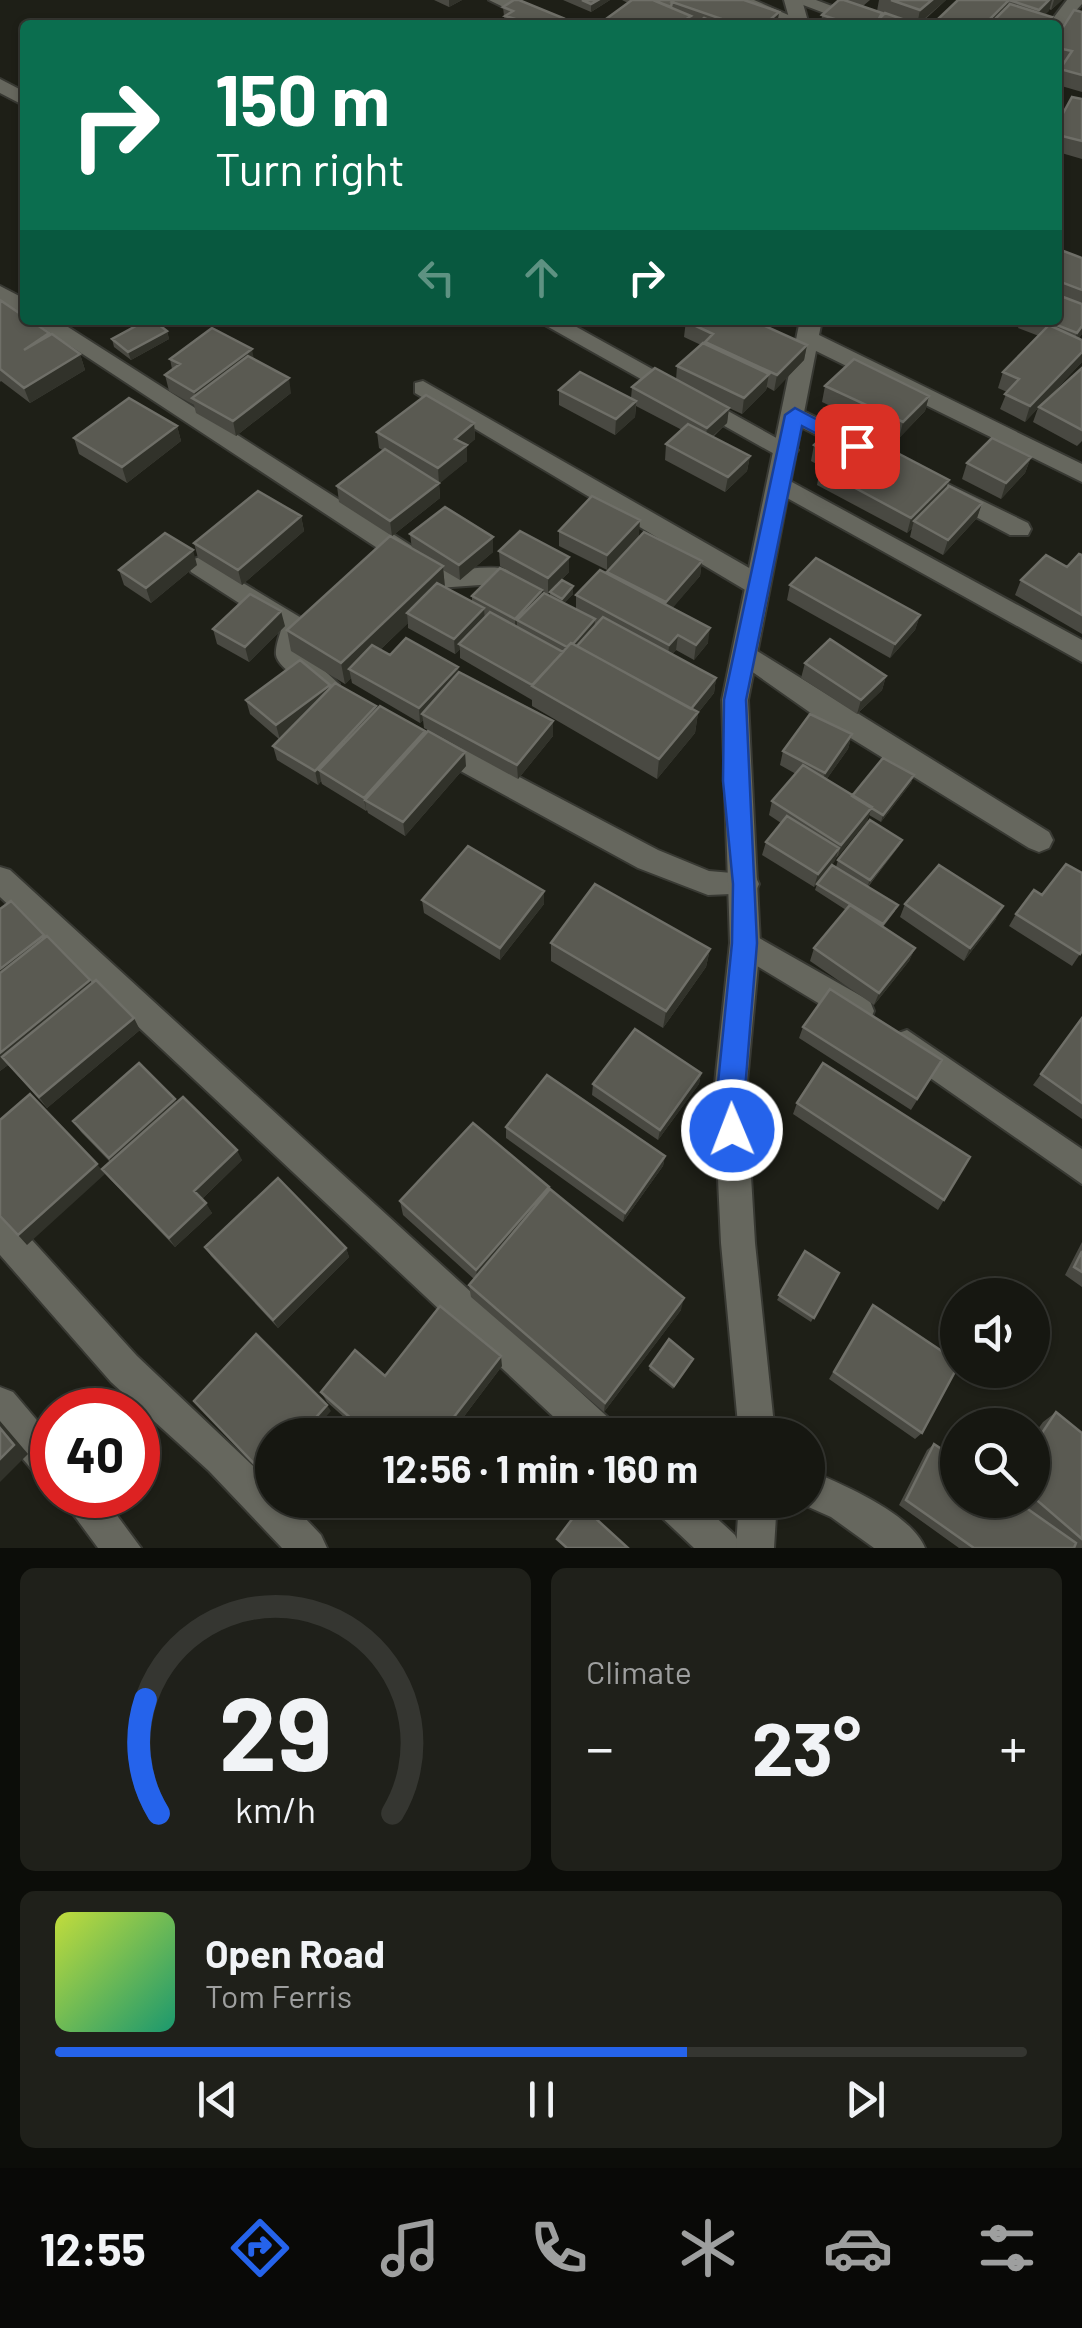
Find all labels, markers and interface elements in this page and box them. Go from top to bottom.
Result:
text: 150 m [215,56,390,140]
icon: right [50,60,180,190]
text: Turn right [215,141,405,195]
icon: left [409,250,464,305]
icon: ahead [514,250,569,305]
icon: right [619,250,674,305]
pin [815,404,900,489]
icon: arrive [830,419,885,474]
position arrow [680,1078,784,1182]
map controls [940,1278,1050,1518]
button: sound [940,1278,1050,1388]
speed limit sign: 40 [30,1388,160,1518]
button: search [940,1408,1050,1518]
text: 12:56 · 1 min · 160 m [382,1445,698,1491]
text: Climate [586,1652,692,1690]
text: 29 [219,1667,332,1792]
text: 23° [752,1701,861,1791]
text: − [586,1713,614,1779]
text: + [999,1713,1027,1779]
text: km/h [235,1787,316,1830]
text: Open Road [205,1930,385,1976]
text: Tom Ferris [205,1976,352,2014]
icon: previous [190,2072,245,2127]
icon: pause [514,2072,569,2127]
icon: next [838,2072,893,2127]
icon: directions [225,2213,295,2283]
icon: music [375,2213,445,2283]
icon: phone [524,2213,594,2283]
icon: climate [673,2213,743,2283]
icon: car [823,2213,893,2283]
icon: filters [972,2213,1042,2283]
text: 12:55 [40,2221,146,2275]

